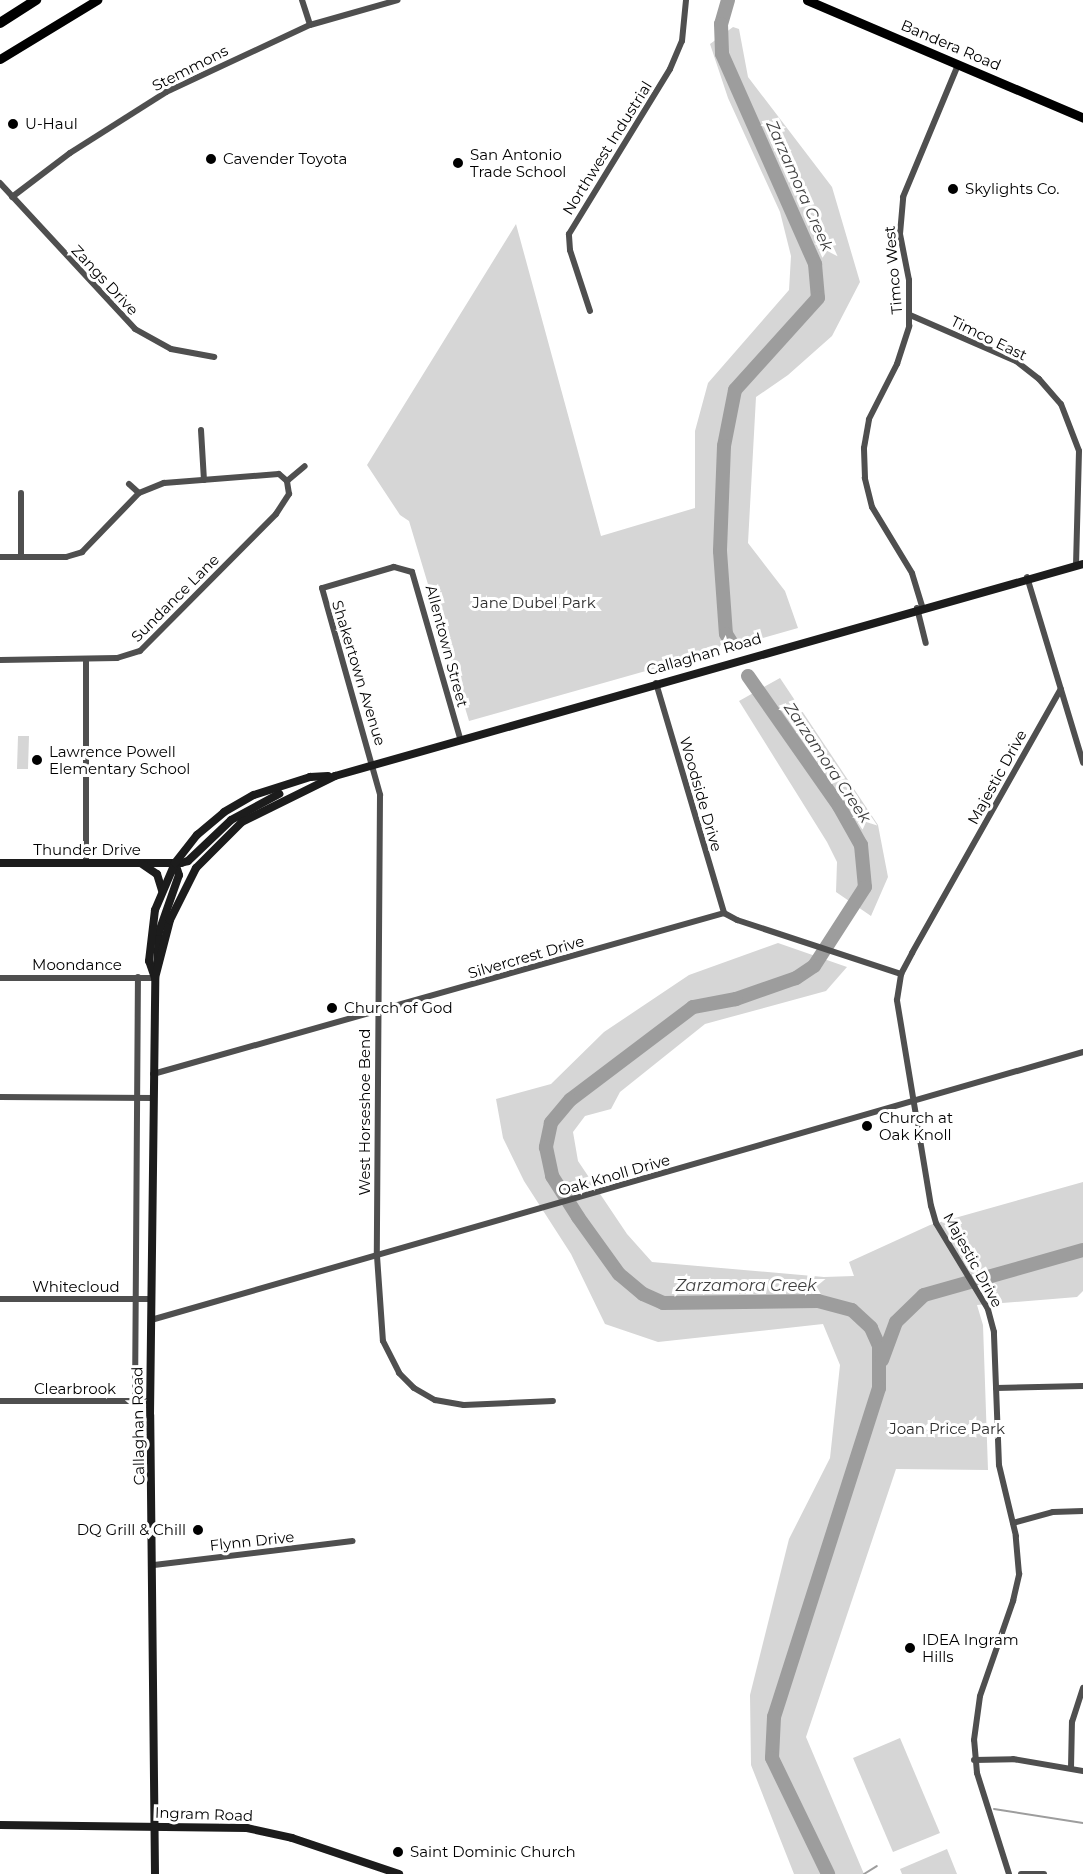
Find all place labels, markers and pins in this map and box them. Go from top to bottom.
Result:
place label: U-Haul [25,115,78,133]
marker: U-Haul [6,117,20,131]
place label: San Antonio Trade School [470,145,566,180]
place label: Cavender Toyota [223,150,347,168]
marker: Cavender Toyota [204,152,218,166]
marker: San Antonio Trade School [451,156,465,170]
place label: Skylights Co. [965,180,1059,198]
marker: Skylights Co. [946,182,960,196]
place label: Lawrence Powell Elementary School [49,742,190,777]
marker: Lawrence Powell Elementary School [30,753,44,767]
place label: Church of God [344,999,453,1017]
marker: Church of God [325,1001,339,1015]
place label: Church at Oak Knoll [879,1108,953,1143]
marker: Church at Oak Knoll [860,1119,874,1133]
place label: DQ Grill & Chill [77,1521,186,1539]
marker: DQ Grill & Chill [191,1523,205,1537]
place label: IDEA Ingram Hills [922,1630,1019,1665]
marker: IDEA Ingram Hills [903,1641,917,1655]
place label: Saint Dominic Church [410,1843,576,1861]
marker: Saint Dominic Church [391,1845,405,1859]

